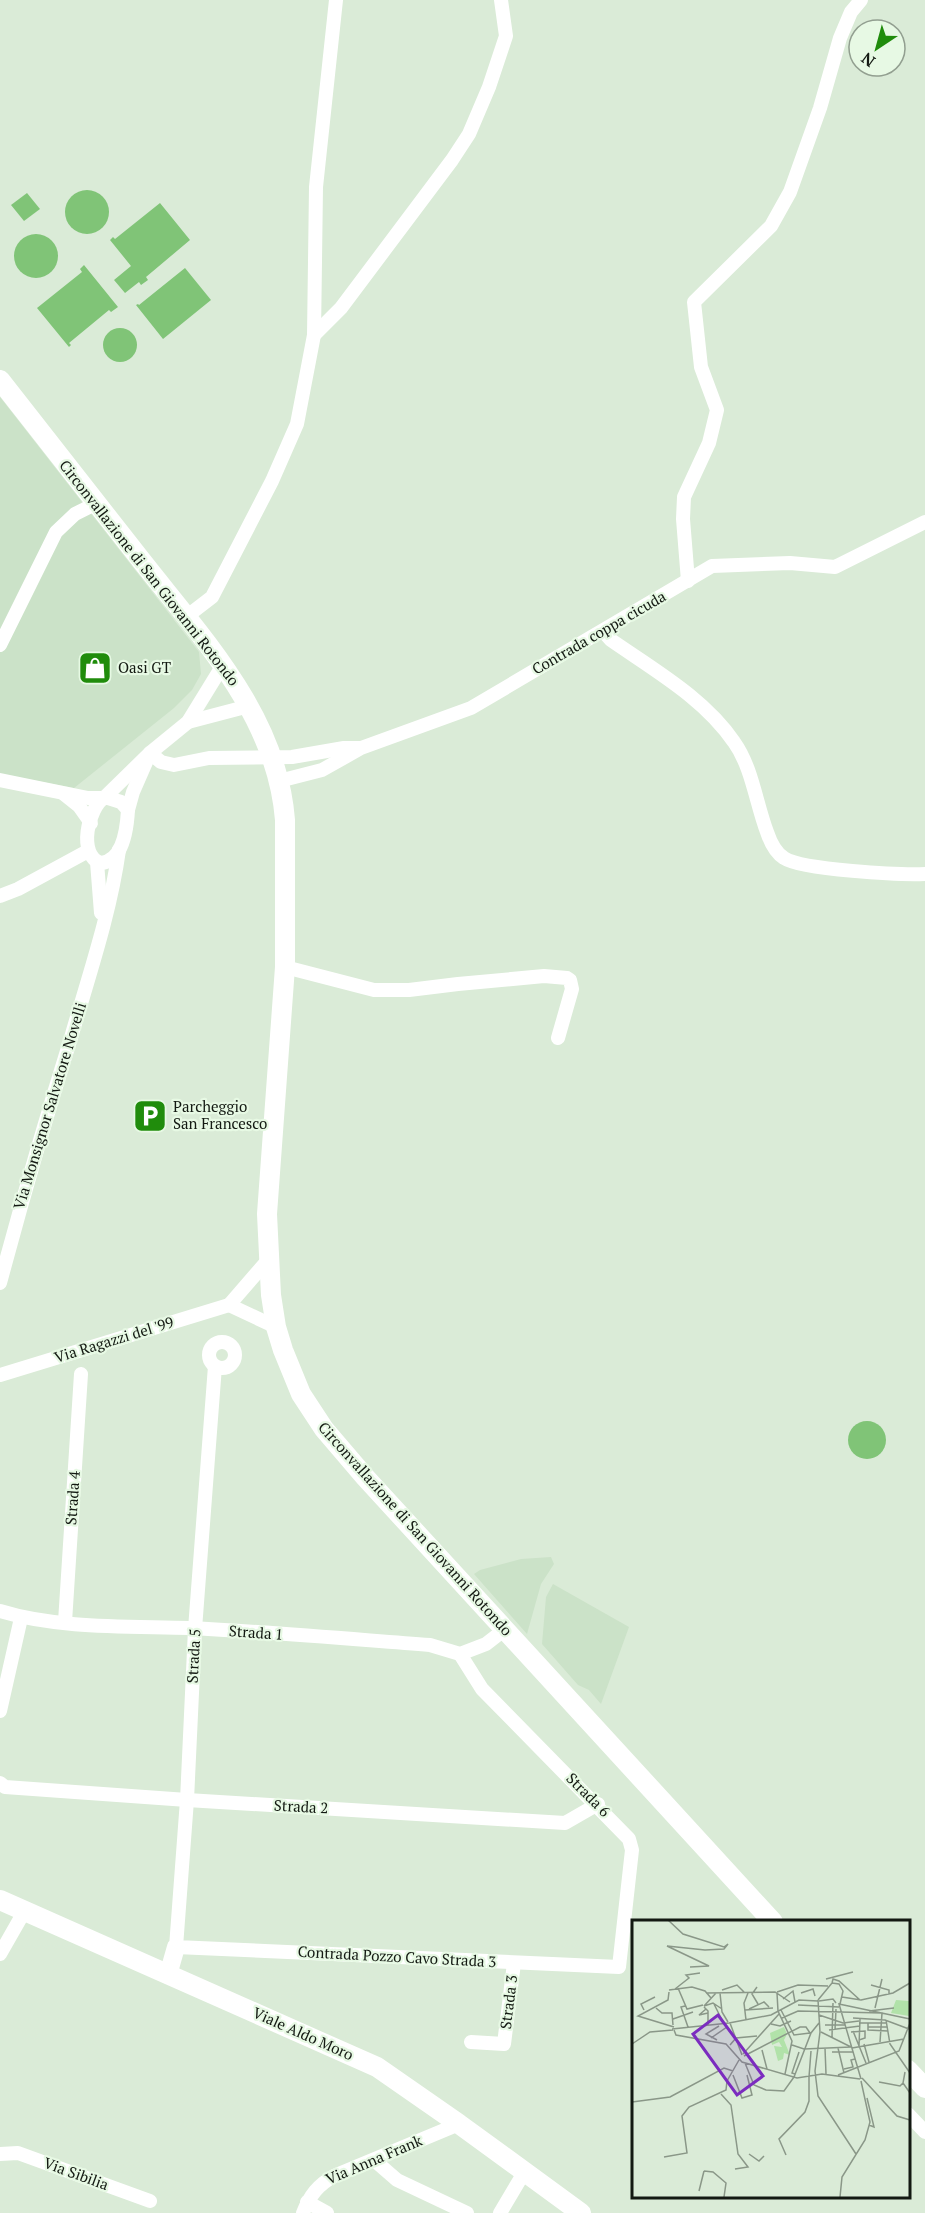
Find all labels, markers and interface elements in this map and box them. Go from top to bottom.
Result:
north arrow [847,18,907,78]
text: N [857,48,880,73]
street label: Circonvallazione di San Giovanni Rotondo [55,455,244,689]
street label: Contrada coppa cicuda [528,585,669,679]
shop icon: Oasi GT [77,650,113,686]
place label: Oasi GT [118,657,171,677]
street label: Via Monsignor Salvatore Novelli [8,1000,90,1212]
place label: Parcheggio San Francesco [173,1096,267,1133]
parking icon: Parcheggio San Francesco [132,1098,168,1134]
street label: Via Ragazzi del '99 [52,1311,176,1367]
street label: Circonvallazione di San Giovanni Rotondo [314,1417,517,1640]
street label: Strada 4 [60,1470,84,1526]
street label: Strada 1 [228,1620,284,1644]
street label: Strada 5 [182,1628,204,1684]
street label: Strada 6 [562,1768,615,1821]
street label: Strada 2 [273,1795,329,1817]
inset map [632,1920,910,2198]
street label: Contrada Pozzo Cavo Strada 3 [297,1941,497,1971]
street label: Strada 3 [495,1974,521,2030]
street label: Viale Aldo Moro [250,2002,357,2064]
street label: Via Anna Frank [322,2130,425,2188]
street label: Via Sibilia [41,2152,112,2194]

